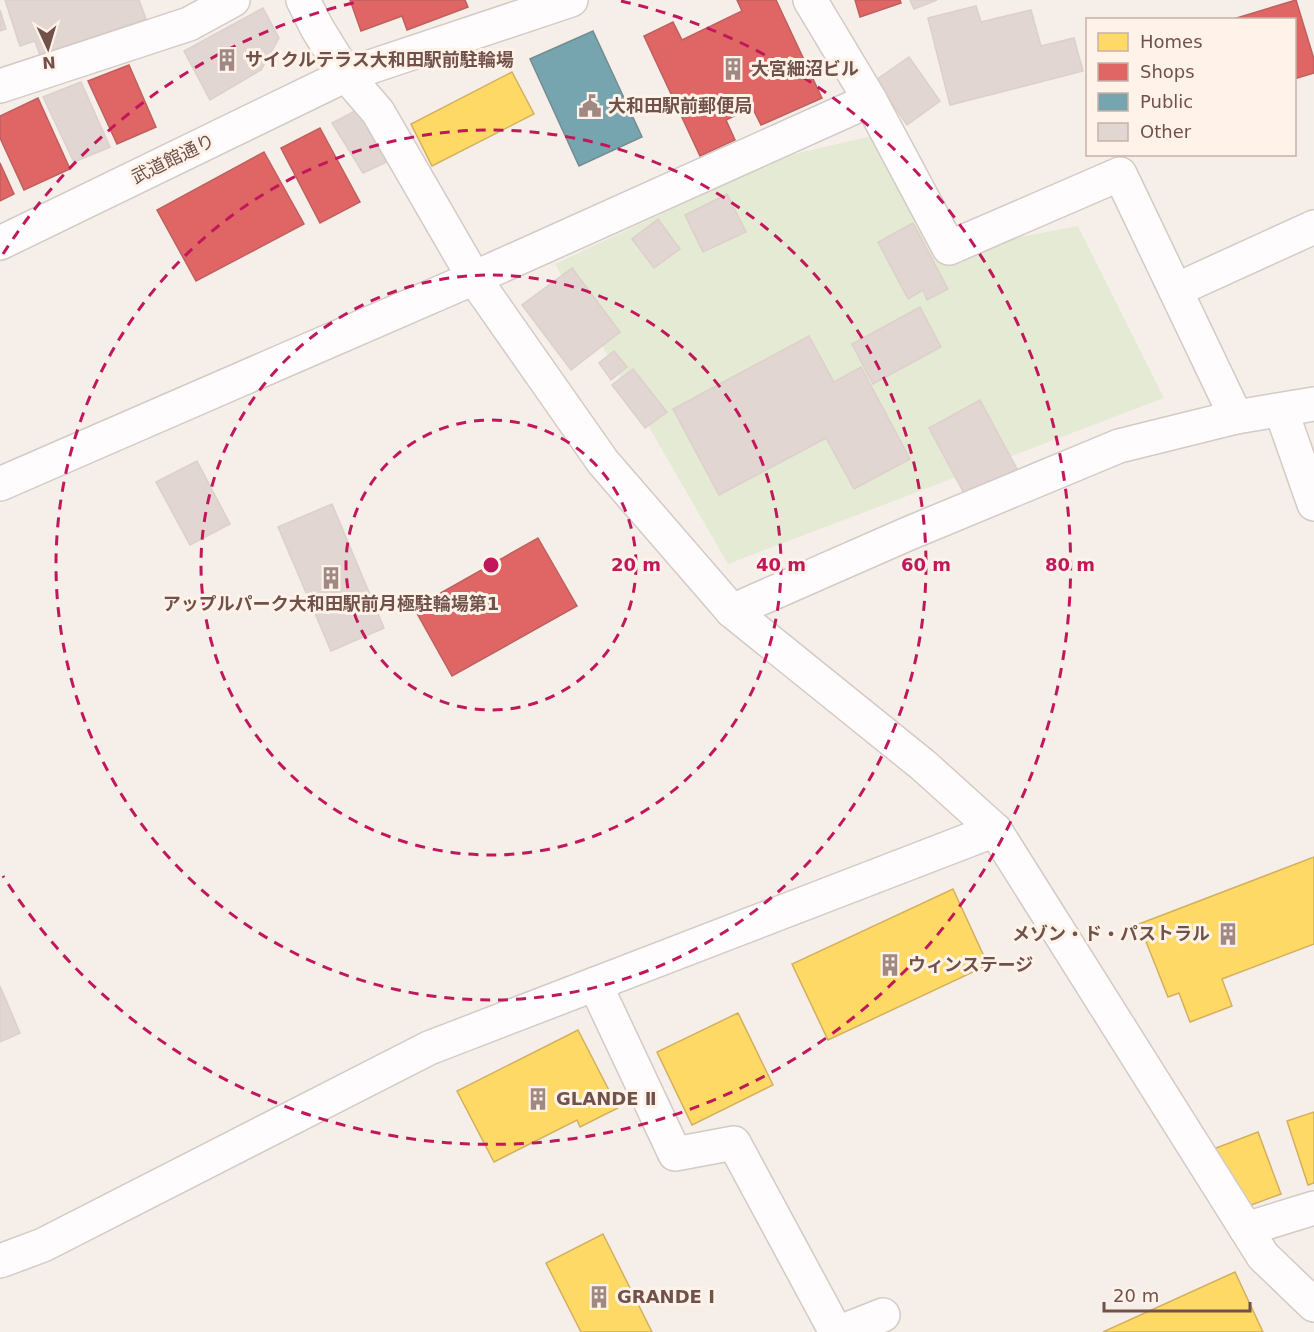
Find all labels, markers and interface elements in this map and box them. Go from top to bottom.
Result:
north arrow [18,18,78,78]
legend [1086,18,1296,156]
text: Homes [1140,31,1203,52]
building icon: サイクルテラス大和田駅前駐輪場 [214,47,240,73]
place label: サイクルテラス大和田駅前駐輪場 [245,49,514,70]
text: N [42,53,56,72]
building icon: 大宮細沼ビル [720,56,746,82]
place label: 大宮細沼ビル [751,58,859,79]
text: Shops [1140,61,1195,82]
text: Public [1140,91,1193,112]
public building icon: 大和田駅前郵便局 [577,93,603,119]
place label: 大和田駅前郵便局 [608,95,752,116]
text: Other [1140,121,1192,142]
street label: 武道館通り [128,129,218,188]
text: 20 m [611,554,661,575]
text: 40 m [756,554,806,575]
text: 60 m [901,554,951,575]
text: 80 m [1045,554,1095,575]
centre of rings [481,555,501,575]
building icon: アップルパーク大和田駅前月極駐輪場第1 [318,565,344,591]
place label: アップルパーク大和田駅前月極駐輪場第1 [163,593,499,614]
building icon: メゾン・ド・パストラル [1215,921,1241,947]
place label: メゾン・ド・パストラル [1012,923,1210,944]
building icon: ウィンステージ [877,952,903,978]
place label: ウィンステージ [908,954,1033,975]
building icon: GLANDE Ⅱ [525,1086,551,1112]
place label: GLANDE Ⅱ [556,1088,657,1109]
scale bar [1104,1275,1250,1313]
building icon: GRANDE Ⅰ [586,1284,612,1310]
text: 20 m [1113,1285,1159,1306]
place label: GRANDE Ⅰ [617,1286,715,1307]

